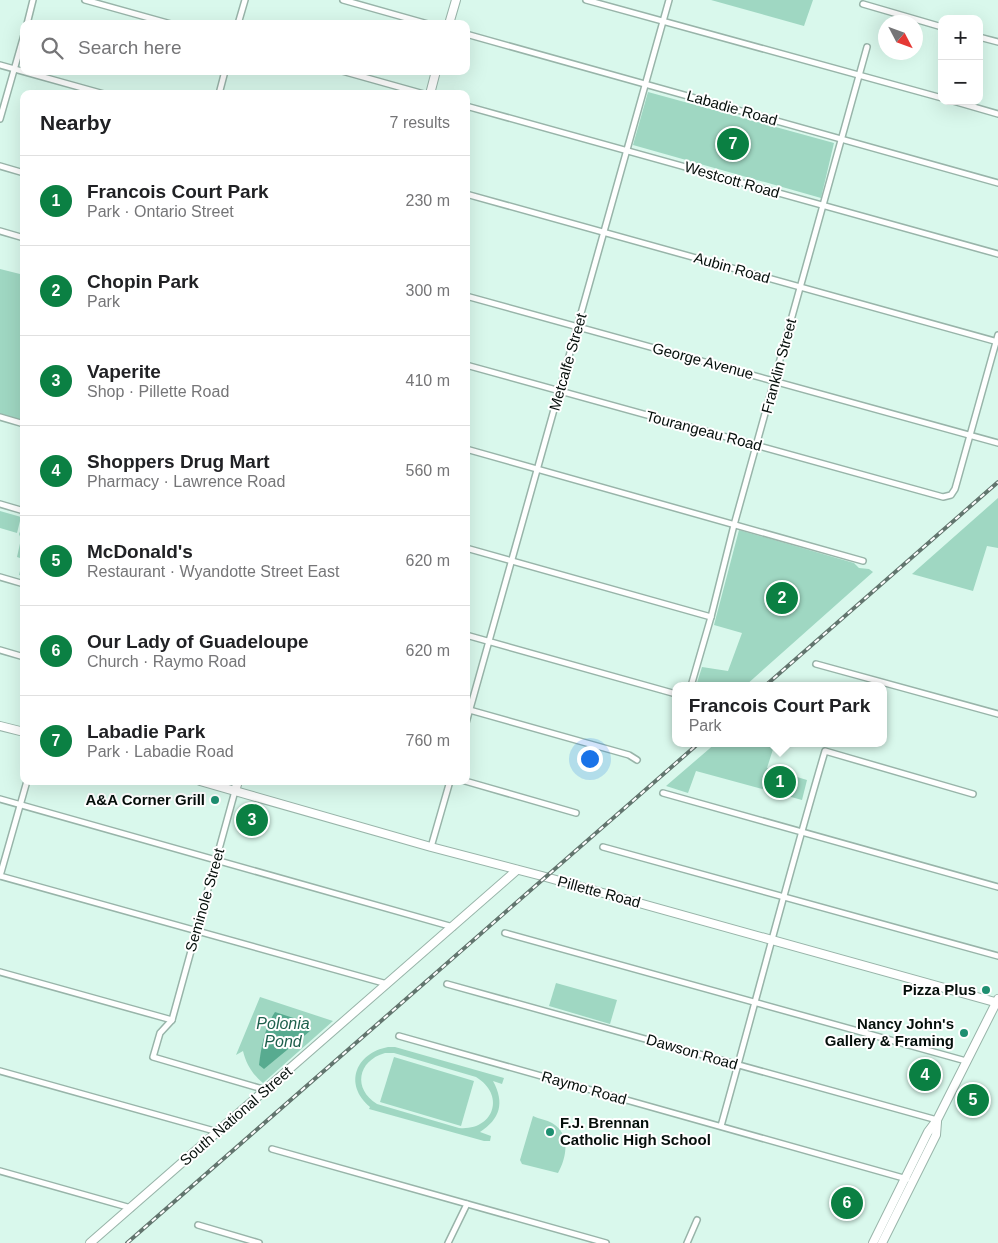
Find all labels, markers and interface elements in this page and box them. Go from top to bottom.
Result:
north arrow [878,15,923,60]
map controls [938,15,983,105]
button: + [938,15,983,60]
search box [20,20,470,75]
icon: search [38,34,66,62]
text: Search here [78,37,182,58]
button: − [938,60,983,105]
street label: Labadie Road [685,86,779,129]
text: Nearby [40,111,111,134]
text: 7 results [390,114,450,131]
pin: 7 [717,125,749,163]
street label: Westcott Road [683,158,782,201]
text: Francois Court Park [87,181,269,202]
text: 1 [52,192,60,209]
text: 230 m [406,192,450,209]
text: Park · Ontario Street [87,203,234,220]
street label: Aubin Road [692,249,772,286]
text: Chopin Park [87,271,199,292]
text: 2 [52,282,60,299]
text: 300 m [406,282,450,299]
text: Park [87,293,120,310]
street label: Metcalfe Street [545,310,590,413]
street label: Franklin Street [758,316,800,415]
street label: George Avenue [651,339,756,382]
text: Vaperite [87,361,161,382]
text: 3 [52,372,60,389]
text: 410 m [406,372,450,389]
text: Shop · Pillette Road [87,383,229,400]
street label: Tourangeau Road [644,407,764,454]
text: Shoppers Drug Mart [87,451,270,472]
text: 4 [52,462,60,479]
text: 560 m [406,462,450,479]
text: Pharmacy · Lawrence Road [87,473,285,490]
text: McDonald's [87,541,193,562]
text: 5 [52,552,60,569]
text: 620 m [406,552,450,569]
text: Restaurant · Wyandotte Street East [87,563,339,580]
pin: 2 [766,579,798,617]
text: Our Lady of Guadeloupe [87,631,309,652]
text: 6 [52,642,60,659]
text: 620 m [406,642,450,659]
text: Church · Raymo Road [87,653,246,670]
popup [672,682,887,747]
text: Francois Court Park [689,695,870,716]
text: Park [689,717,722,734]
text: Labadie Park [87,721,205,742]
text: 7 [52,732,60,749]
text: 760 m [406,732,450,749]
text: Park · Labadie Road [87,743,234,760]
your location [577,746,603,772]
pin: 1 [764,763,796,801]
place label: A&A Corner Grill [86,791,205,808]
marker: A&A Corner Grill [209,794,221,806]
pin: 3 [236,801,268,839]
street label: Seminole Street [182,845,228,954]
street label: Pillette Road [556,872,642,911]
place label: Pizza Plus [903,981,976,998]
marker: Pizza Plus [980,984,992,996]
water label: Polonia Pond [256,1015,310,1050]
place label: Nancy John's Gallery & Framing [825,1015,954,1049]
marker: Nancy John's Gallery & Framing [958,1027,970,1039]
street label: Dawson Road [645,1030,740,1073]
pin: 4 [909,1056,941,1094]
street label: South National Street [176,1062,296,1169]
street label: Raymo Road [540,1067,629,1108]
pin: 5 [957,1081,989,1119]
place label: F.J. Brennan Catholic High School [560,1114,711,1148]
marker: F.J. Brennan Catholic High School [544,1126,556,1138]
pin: 6 [831,1184,863,1222]

